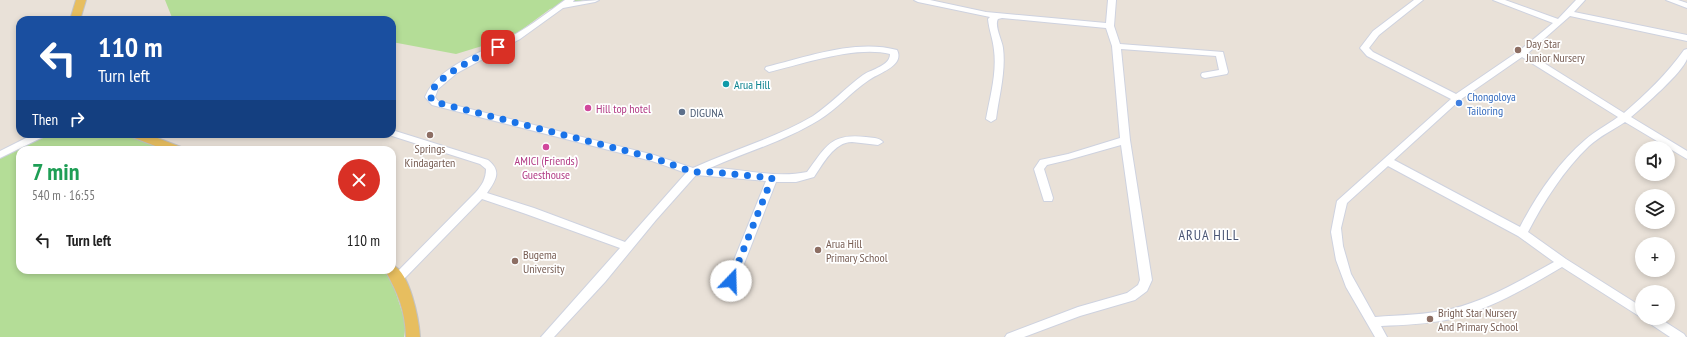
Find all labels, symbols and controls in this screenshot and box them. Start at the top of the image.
text: 110 m [98,28,162,65]
pin [481,30,515,64]
icon: left [32,32,84,84]
icon: arrive [487,36,509,58]
place label: Day Star Junior Nursery [1525,36,1585,65]
marker: Day Star Junior Nursery [1513,45,1523,55]
text: Turn left [98,64,150,87]
place label: Arua Hill [734,77,770,92]
marker: Arua Hill [721,79,731,89]
place label: Chongoloya Tailoring [1467,89,1516,118]
marker: Chongoloya Tailoring [1454,98,1464,108]
place label: Hill top hotel [596,101,651,116]
marker: Hill top hotel [583,103,593,113]
place label: DIGUNA [690,105,724,120]
marker: DIGUNA [677,107,687,117]
icon: right [66,108,88,130]
text: Then [32,110,58,129]
marker: Springs Kindagarten [425,130,435,140]
place label: Springs Kindagarten [405,141,455,170]
map controls [1635,141,1675,325]
button: sound [1635,141,1675,181]
marker: AMICI (Friends) Guesthouse [541,142,551,152]
place label: AMICI (Friends) Guesthouse [515,153,578,182]
text: 7 min [32,156,79,187]
button: close [338,159,380,201]
text: 540 m · 16:55 [32,187,95,204]
button: layers [1635,189,1675,229]
district label: ARUA HILL [1178,226,1240,244]
icon: left [32,229,54,251]
text: Turn left [66,231,111,250]
text: 110 m [347,231,380,250]
place label: Arua Hill Primary School [826,236,888,265]
button: + [1635,237,1675,277]
marker: Arua Hill Primary School [813,245,823,255]
place label: Bugema University [523,247,565,276]
marker: Bugema University [510,256,520,266]
position arrow [710,260,752,302]
button: − [1635,285,1675,325]
place label: Bright Star Nursery And Primary School [1438,305,1518,334]
marker: Bright Star Nursery And Primary School [1425,314,1435,324]

